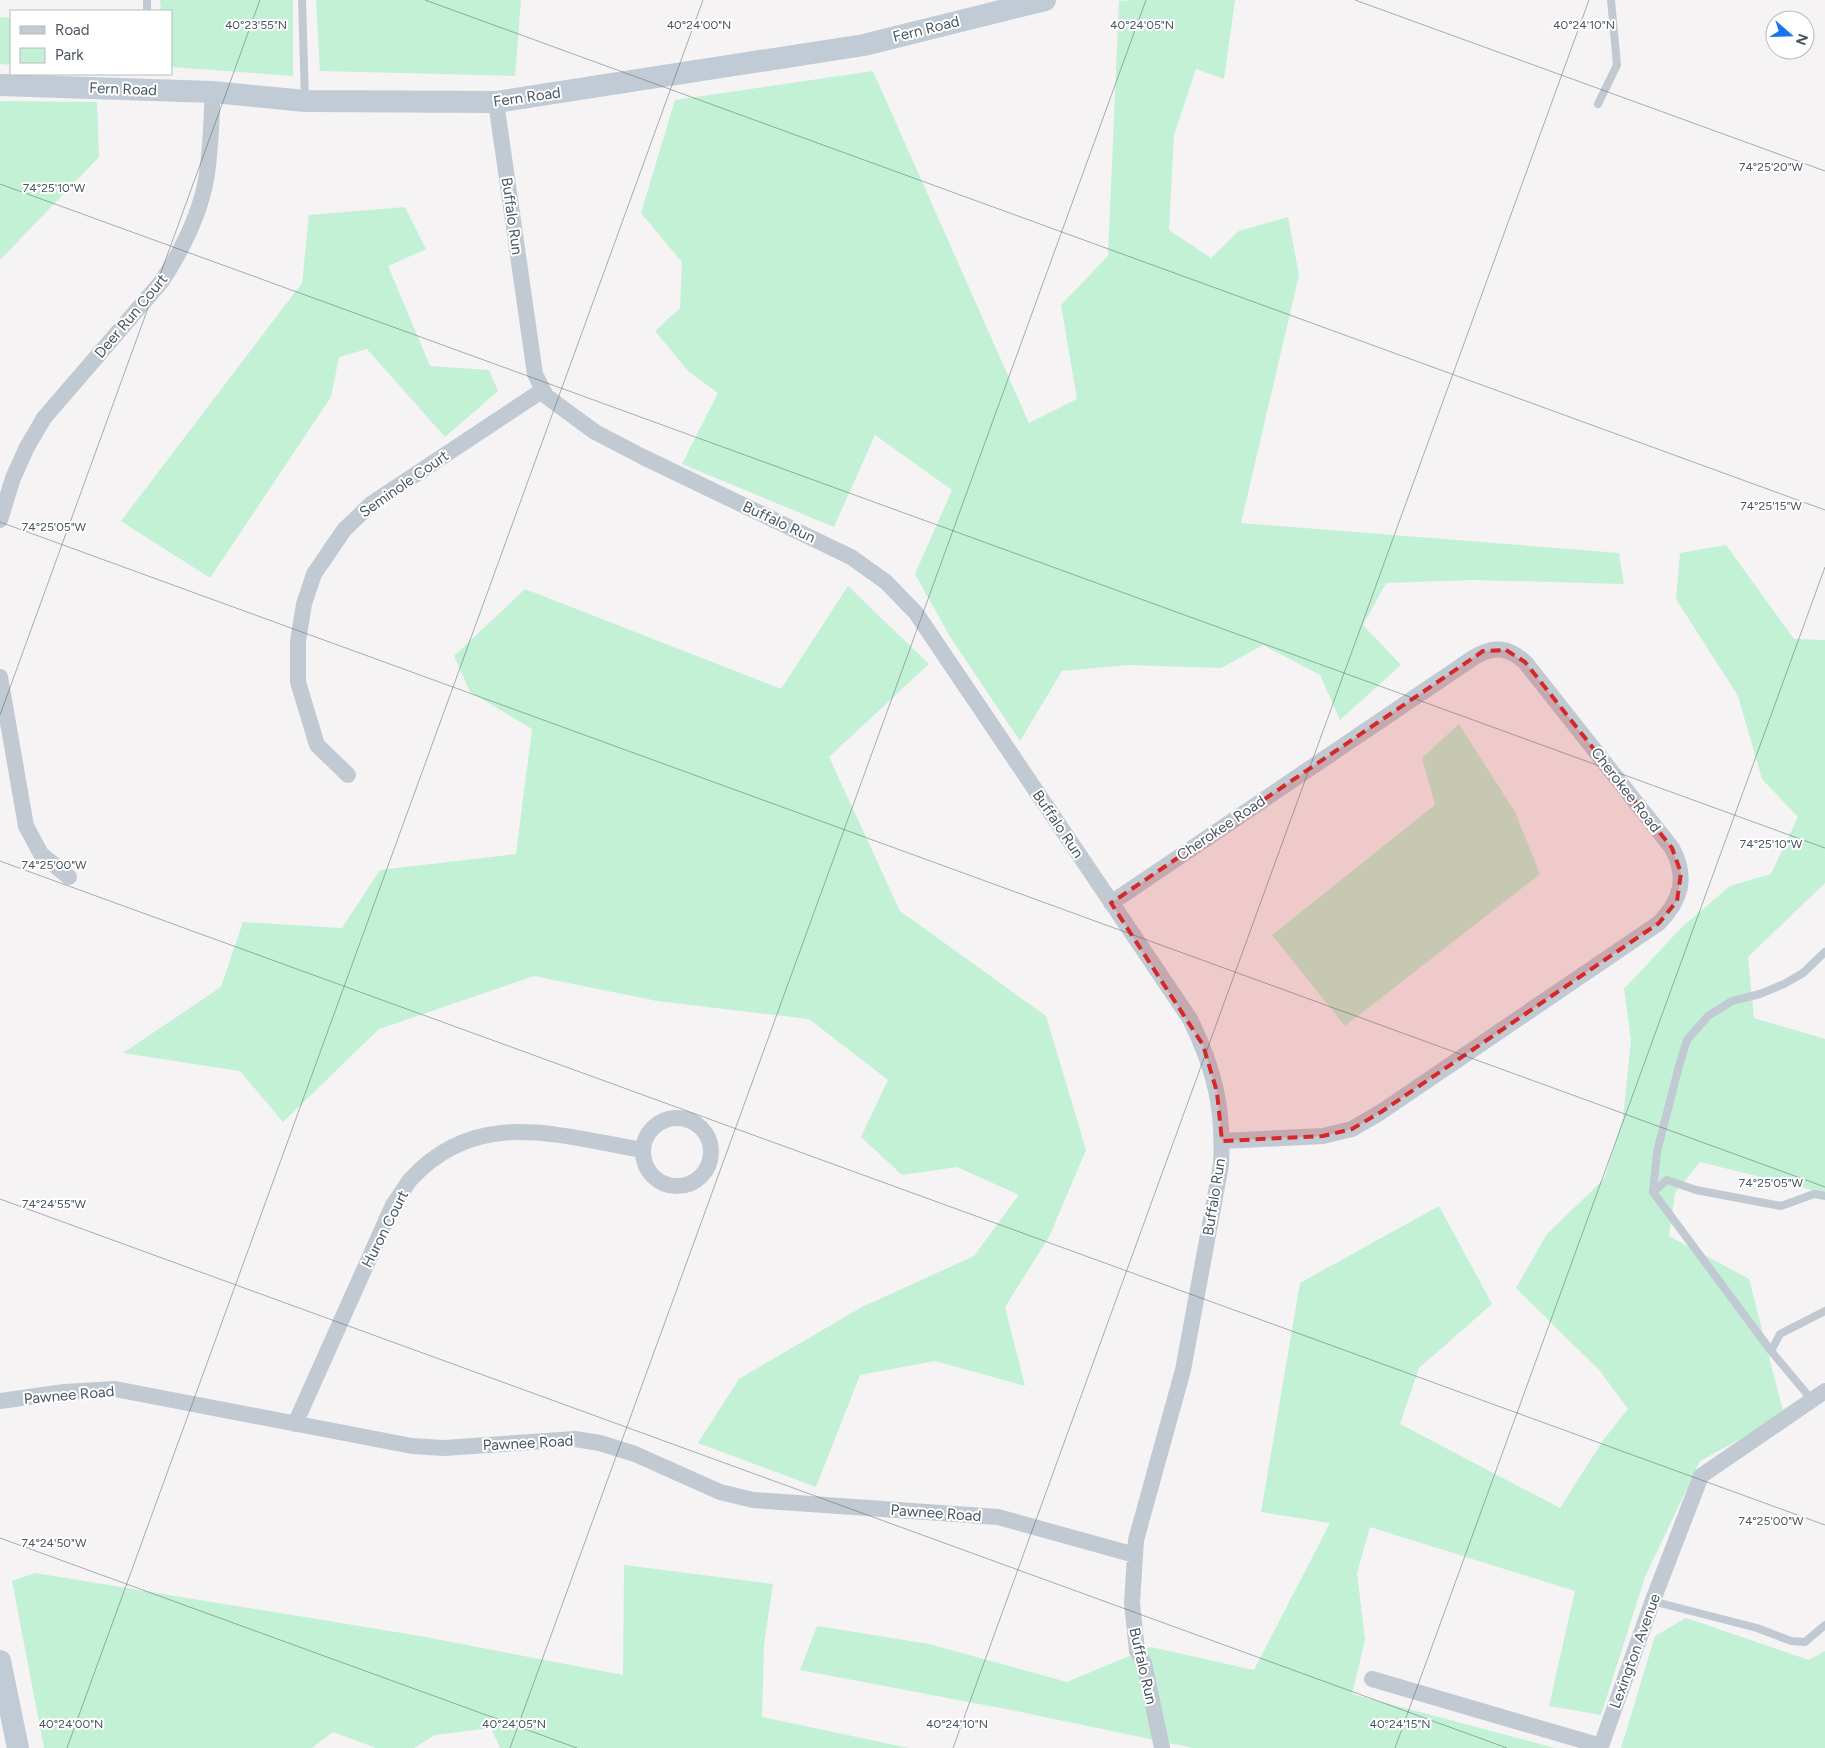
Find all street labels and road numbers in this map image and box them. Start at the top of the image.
street label: Fern Road [891,12,961,46]
street label: Fern Road [89,79,157,99]
street label: Fern Road [492,83,562,111]
street label: Buffalo Run [498,176,526,256]
street label: Deer Run Court [91,270,172,362]
street label: Seminole Court [356,446,452,521]
street label: Buffalo Run [740,497,818,547]
street label: Cherokee Road [1587,744,1665,836]
street label: Buffalo Run [1029,787,1087,861]
street label: Cherokee Road [1173,792,1269,864]
street label: Buffalo Run [1199,1157,1229,1237]
street label: Huron Court [358,1187,412,1271]
street label: Pawnee Road [23,1382,115,1408]
street label: Pawnee Road [482,1432,574,1454]
street label: Pawnee Road [890,1501,982,1525]
street label: Lexington Avenue [1606,1591,1664,1711]
street label: Buffalo Run [1125,1626,1161,1706]

